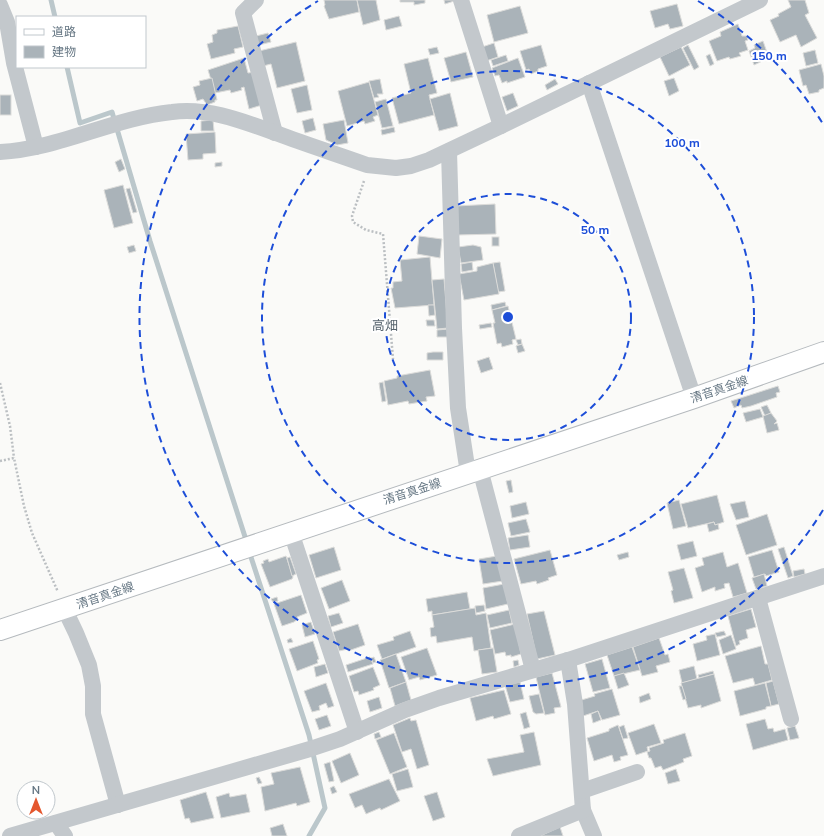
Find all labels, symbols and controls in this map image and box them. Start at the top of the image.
legend [16,16,146,68]
text: 道路 [52,24,76,39]
text: 建物 [52,44,76,59]
text: 150 m [751,48,787,63]
text: 100 m [664,135,700,150]
text: 50 m [581,222,609,237]
centre of rings [501,310,515,324]
district label: 高畑 [372,317,398,333]
street label: 清音真金線 [688,372,750,406]
street label: 清音真金線 [381,475,443,507]
street label: 清音真金線 [74,578,136,612]
north arrow [16,780,56,820]
text: N [32,783,40,797]

